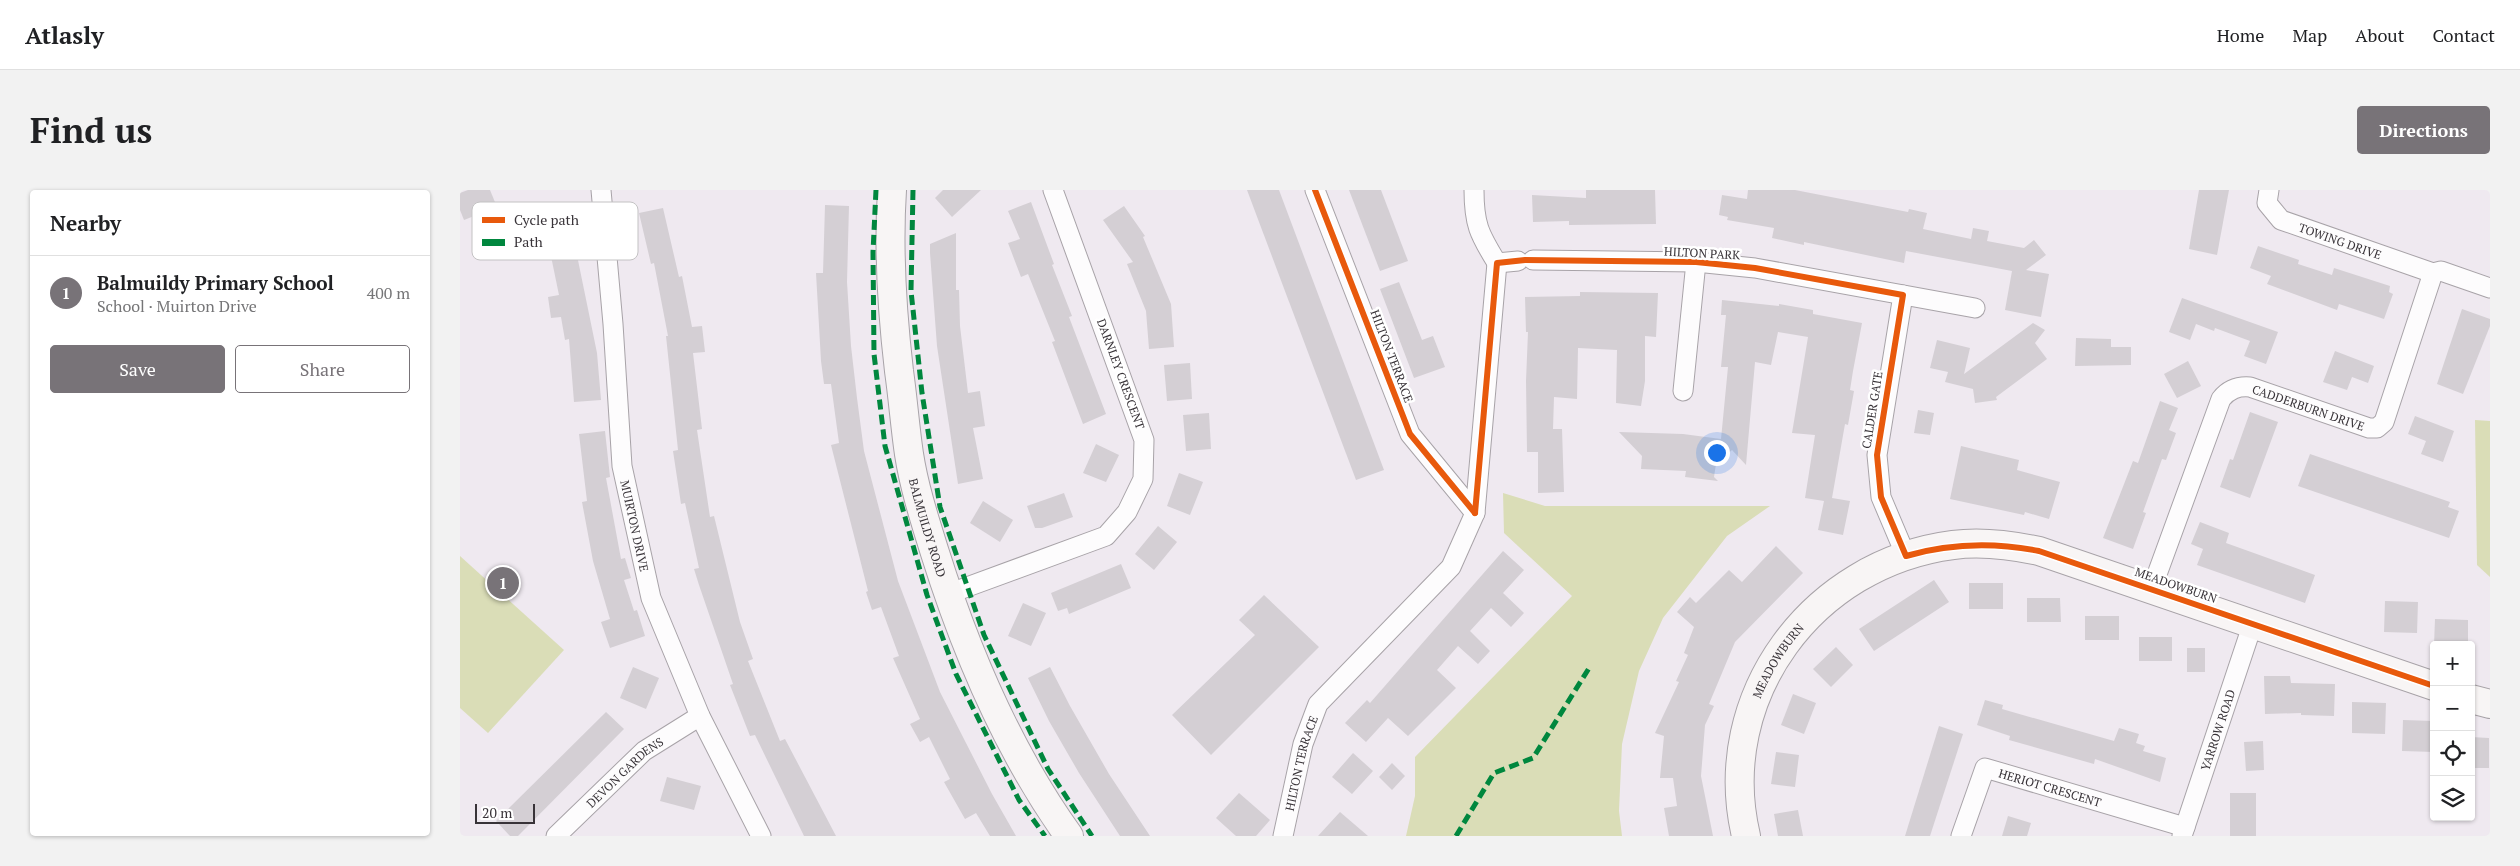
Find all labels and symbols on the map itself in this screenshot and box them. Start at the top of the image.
legend [472,202,638,260]
text: Cycle path [514,210,579,229]
street label: TOWING DRIVE [2297,219,2384,262]
text: Path [514,232,543,251]
street label: HILTON PARK [1664,244,1741,262]
street label: HILTON TERRACE [1367,308,1417,404]
street label: DARNLEY CRESCENT [1094,317,1148,432]
street label: CALDER GATE [1858,370,1886,450]
street label: CADDERBURN DRIVE [2250,381,2367,433]
your location [1704,440,1730,466]
street label: BALMUILDY ROAD [906,477,950,579]
street label: MUIRTON DRIVE [618,479,652,573]
pin: 1 [487,564,519,602]
street label: MEADOWBURN [2133,564,2219,606]
street label: MEADOWBURN [1749,620,1807,700]
street label: YARROW ROAD [2197,687,2238,772]
street label: HILTON TERRACE [1281,713,1321,812]
street label: DEVON GARDENS [583,734,666,810]
street label: HERIOT CRESCENT [1997,765,2104,810]
scale bar [475,801,535,824]

